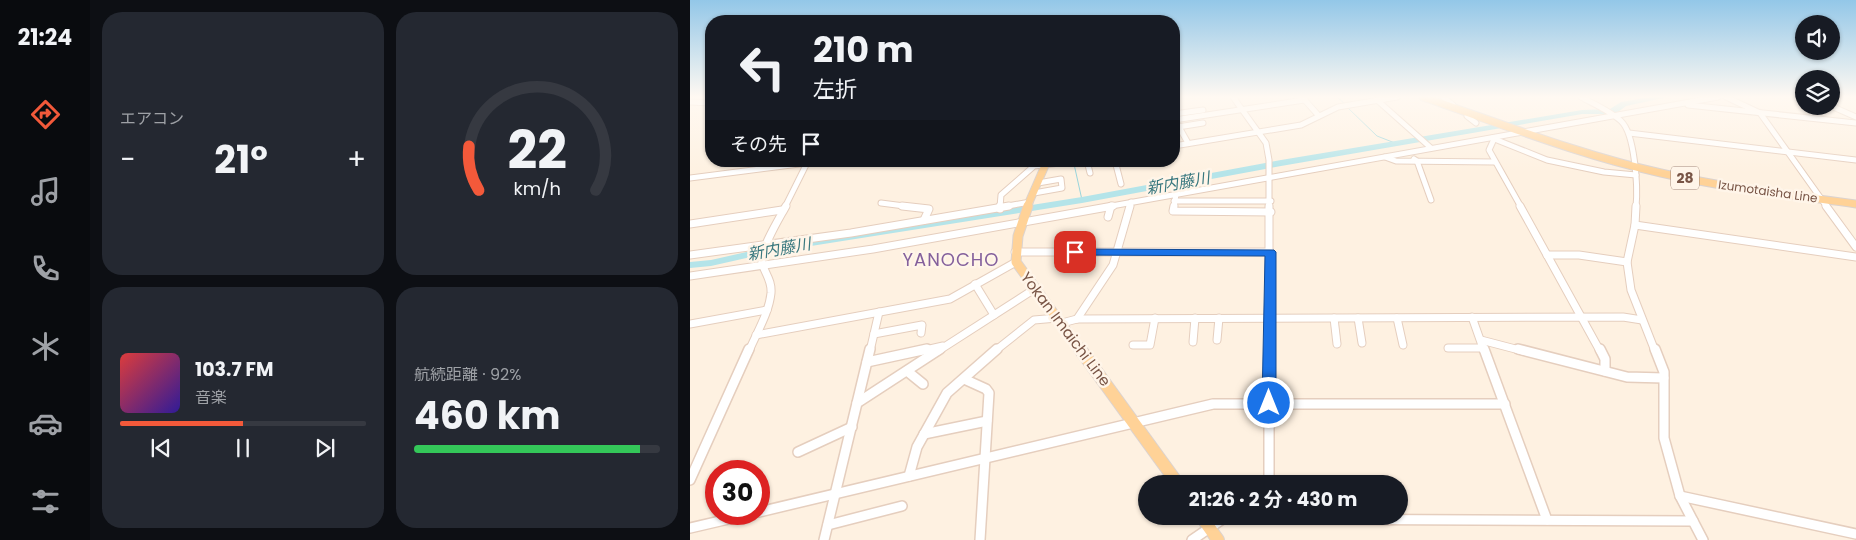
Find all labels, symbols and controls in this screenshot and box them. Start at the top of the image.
map controls [1795,15,1840,115]
button: sound [1795,15,1840,60]
text: 21:24 [18,22,72,53]
text: 210 m [813,25,913,74]
icon: left [730,35,795,100]
button: layers [1795,70,1840,115]
text: 左折 [813,74,857,105]
icon: directions [28,97,63,132]
text: エアコン [120,107,184,130]
text: 22 [507,114,567,187]
icon: arrive [797,130,825,158]
text: その先 [730,131,787,158]
text: 21° [214,133,268,186]
text: − [120,140,135,179]
text: + [347,140,366,179]
water label: 新内藤川 [1144,166,1213,200]
road number: 28 [1671,167,1699,190]
icon: music [28,174,63,209]
text: km/h [513,176,561,201]
street label: Izumotaisha Line [1717,176,1819,206]
pin [1054,231,1096,273]
water label: 新内藤川 [745,232,814,266]
icon: arrive [1061,238,1089,266]
district label: YANOCHO [903,247,999,272]
icon: phone [28,251,63,286]
street label: Yokan Imaichi Line [1016,267,1116,391]
icon: climate [28,329,63,364]
text: 103.7 FM [195,356,273,383]
text: 航続距離 · 92% [414,363,521,386]
position arrow [1242,376,1294,428]
text: 音楽 [195,386,227,409]
text: 460 km [414,389,561,442]
icon: car [28,406,63,441]
icon: previous [147,434,175,462]
icon: pause [229,434,257,462]
icon: next [311,434,339,462]
speed limit sign: 30 [705,460,770,525]
icon: filters [28,484,63,519]
text: 21:26 · 2 分 · 430 m [1189,486,1357,513]

